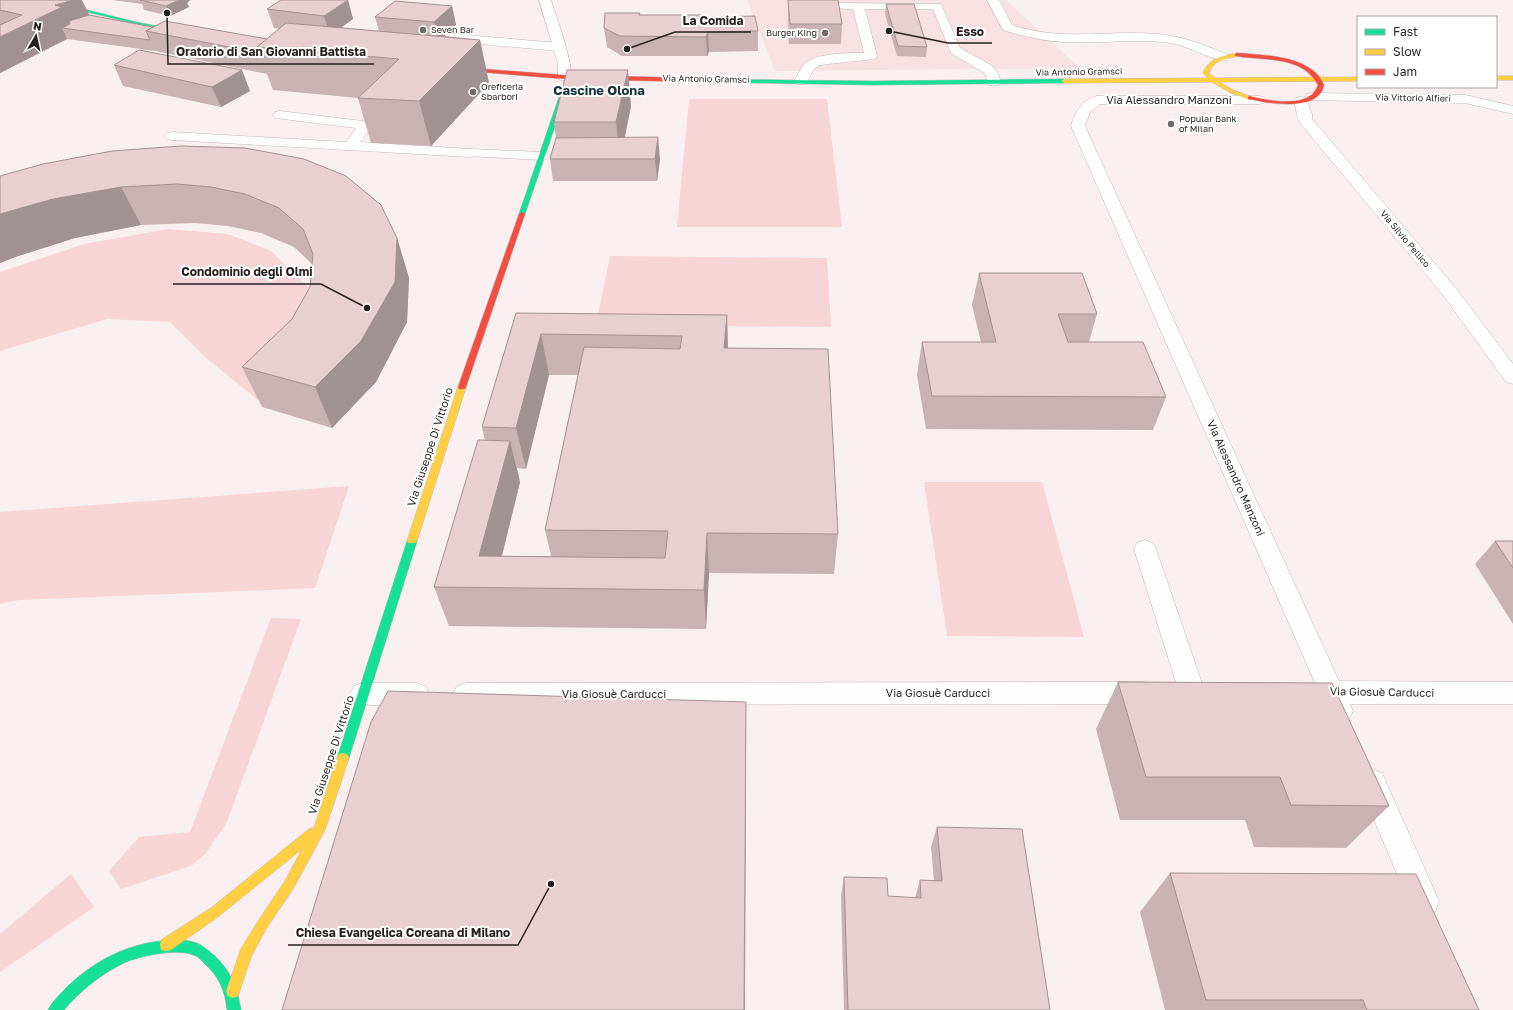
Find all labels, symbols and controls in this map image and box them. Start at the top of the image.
callout: La Comida [675,8,751,32]
text: La Comida [683,13,743,28]
north arrow [16,16,56,56]
legend [1357,16,1497,88]
text: N [32,19,43,33]
callout: Esso [948,19,992,43]
place label: Seven Bar [431,24,475,35]
text: Esso [956,24,984,39]
text: Fast [1393,24,1418,39]
marker: Seven Bar [418,25,428,35]
place label: Burger King [766,27,817,38]
marker: Burger King [820,28,830,38]
callout: Oratorio di San Giovanni Battista [168,40,374,64]
text: Oratorio di San Giovanni Battista [176,44,366,59]
text: Slow [1393,44,1421,59]
text: Jam [1393,64,1417,79]
street label: Via Antonio Gramsci [1036,65,1122,78]
street label: Via Antonio Gramsci [663,72,749,85]
place label: Oreficeria Sbarbori [481,81,523,102]
district label: Cascine Olona [553,82,645,98]
marker: Oreficeria Sbarbori [468,87,478,97]
street label: Via Vittorio Alfieri [1375,91,1451,104]
street label: Via Alessandro Manzoni [1106,93,1232,106]
place label: Popular Bank of Milan [1179,113,1237,134]
marker: Popular Bank of Milan [1166,119,1176,129]
street label: Via Silvio Pellico [1378,208,1433,270]
callout: Condominio degli Olmi [173,260,321,284]
text: Condominio degli Olmi [181,264,313,279]
street label: Via Giuseppe Di Vittorio [404,385,455,508]
street label: Via Alessandro Manzoni [1205,418,1268,538]
street label: Via Giosuè Carducci [1330,684,1434,699]
street label: Via Giosuè Carducci [886,686,990,699]
street label: Via Giosuè Carducci [562,687,666,700]
street label: Via Giuseppe Di Vittorio [305,693,356,816]
callout: Chiesa Evangelica Coreana di Milano [288,921,518,945]
text: Chiesa Evangelica Coreana di Milano [296,925,510,940]

